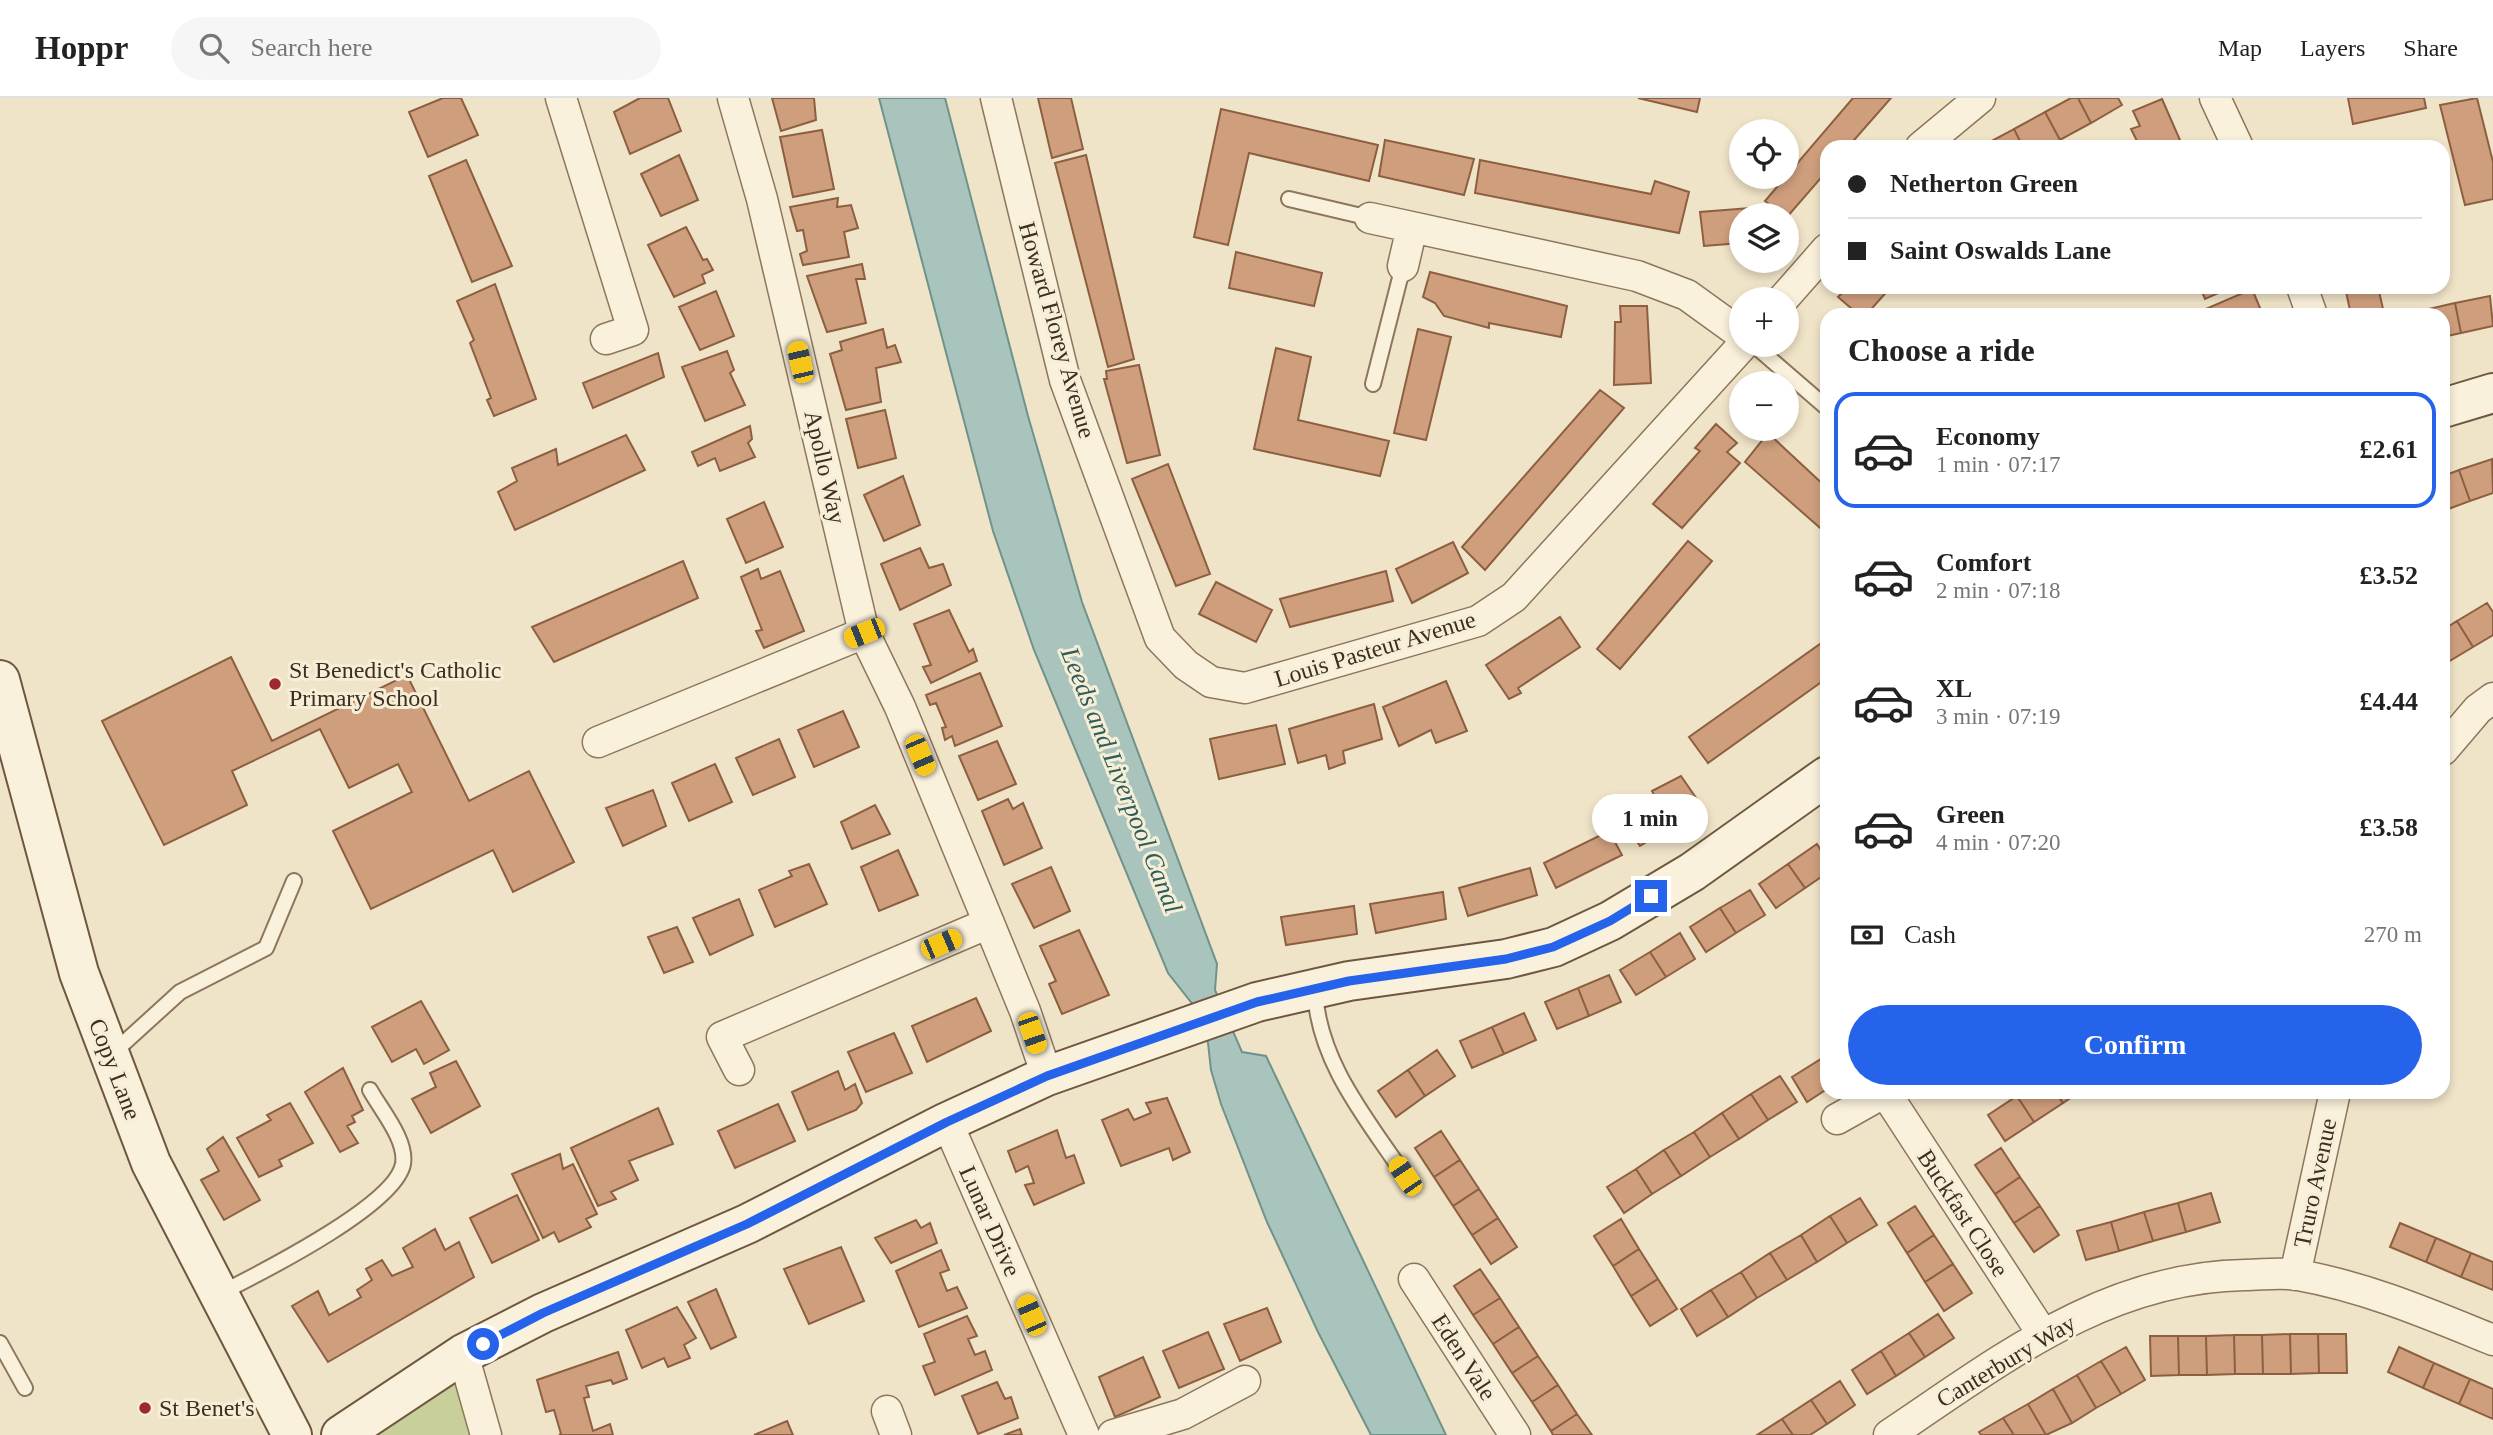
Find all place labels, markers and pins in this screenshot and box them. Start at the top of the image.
place label: St Benedict's Catholic Primary School [289,657,501,711]
marker: St Benedict's Catholic Primary School [267,676,283,692]
place label: St Benet's [159,1395,255,1421]
marker: St Benet's [137,1400,153,1416]

